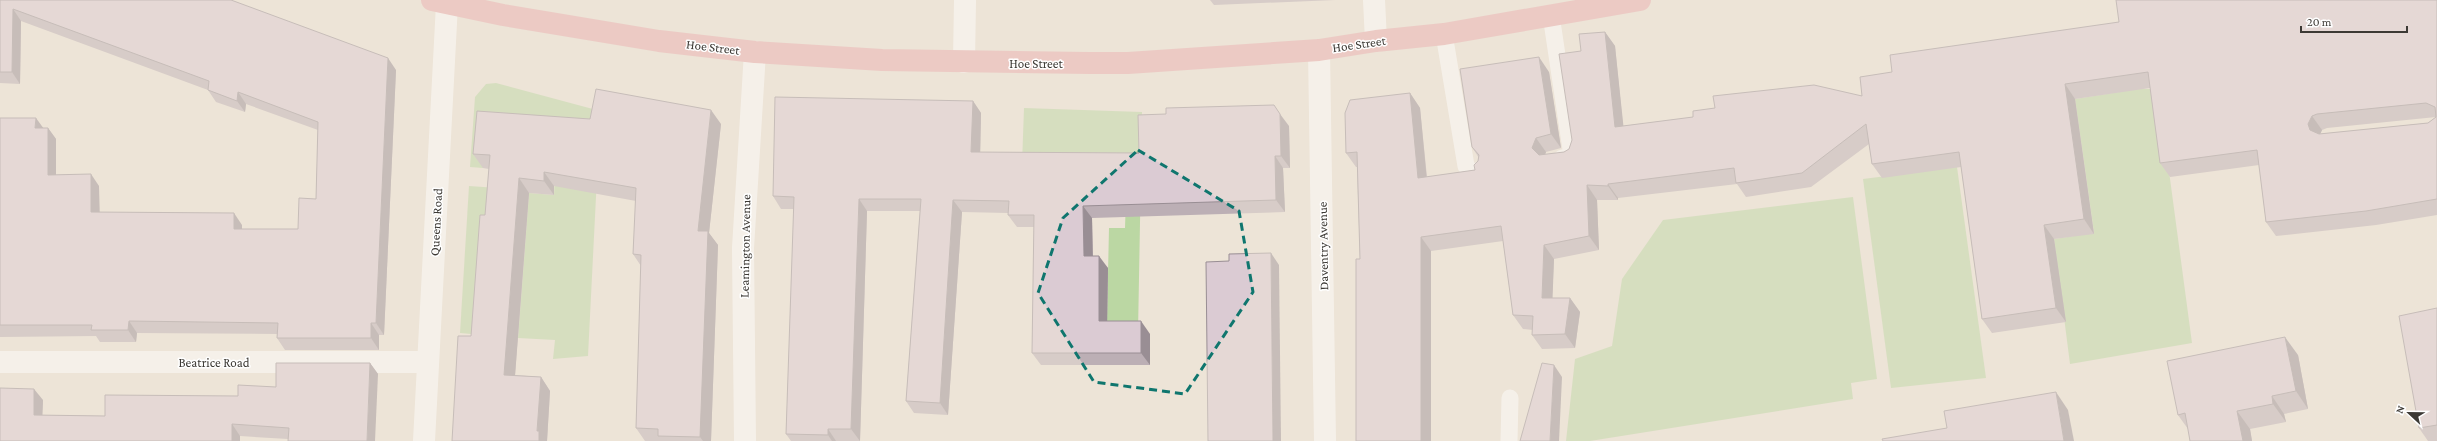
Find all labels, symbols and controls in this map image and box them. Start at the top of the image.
scale bar [2301,8,2407,34]
text: 20 m [2307,15,2332,29]
street label: Hoe Street [1331,33,1387,55]
street label: Hoe Street [685,36,741,58]
street label: Hoe Street [1009,56,1063,71]
street label: Queens Road [427,188,445,256]
street label: Leamington Avenue [737,194,753,298]
street label: Daventry Avenue [1315,201,1331,291]
street label: Beatrice Road [178,355,250,370]
north arrow [2389,393,2429,433]
text: N [2393,403,2407,415]

